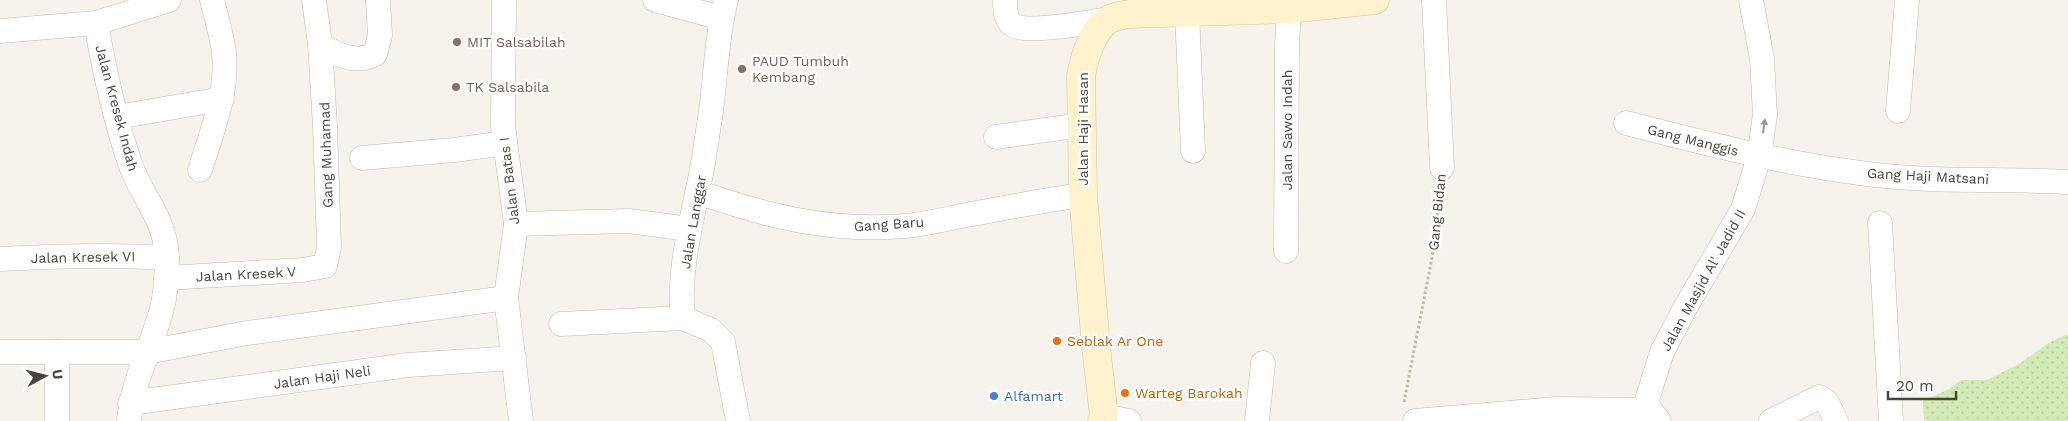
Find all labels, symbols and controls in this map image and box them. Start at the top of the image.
place label: MIT Salsabilah [467,34,566,50]
marker: MIT Salsabilah [451,36,463,48]
street label: Jalan Kresek Indah [92,43,142,173]
place label: PAUD Tumbuh Kembang [752,53,849,85]
marker: PAUD Tumbuh Kembang [736,63,748,75]
street label: Jalan Sawo Indah [1279,70,1295,190]
street label: Jalan Haji Hasan [1075,72,1091,186]
place label: TK Salsabila [466,79,549,95]
marker: TK Salsabila [450,81,462,93]
street label: Gang Muhamad [316,102,336,208]
one-way arrow [1760,118,1768,134]
street label: Gang Manggis [1646,121,1740,159]
street label: Jalan Batas I [496,136,522,226]
street label: Gang Haji Matsani [1866,165,1990,187]
street label: Gang Bidan [1425,173,1449,251]
street label: Jalan Langgar [677,174,709,270]
street label: Jalan Masjid Al' Jadid II [1657,206,1749,354]
street label: Gang Baru [853,214,925,234]
street label: Jalan Kresek VI [31,248,135,266]
street label: Jalan Kresek V [195,263,297,285]
place label: Seblak Ar One [1067,333,1163,349]
marker: Seblak Ar One [1051,335,1063,347]
north arrow [20,351,70,401]
street label: Jalan Haji Neli [272,362,372,392]
scale bar [1888,368,1956,400]
text: U [49,369,66,380]
text: 20 m [1896,377,1934,395]
place label: Warteg Barokah [1135,385,1243,401]
marker: Warteg Barokah [1119,387,1131,399]
place label: Alfamart [1004,388,1063,404]
marker: Alfamart [988,390,1000,402]

